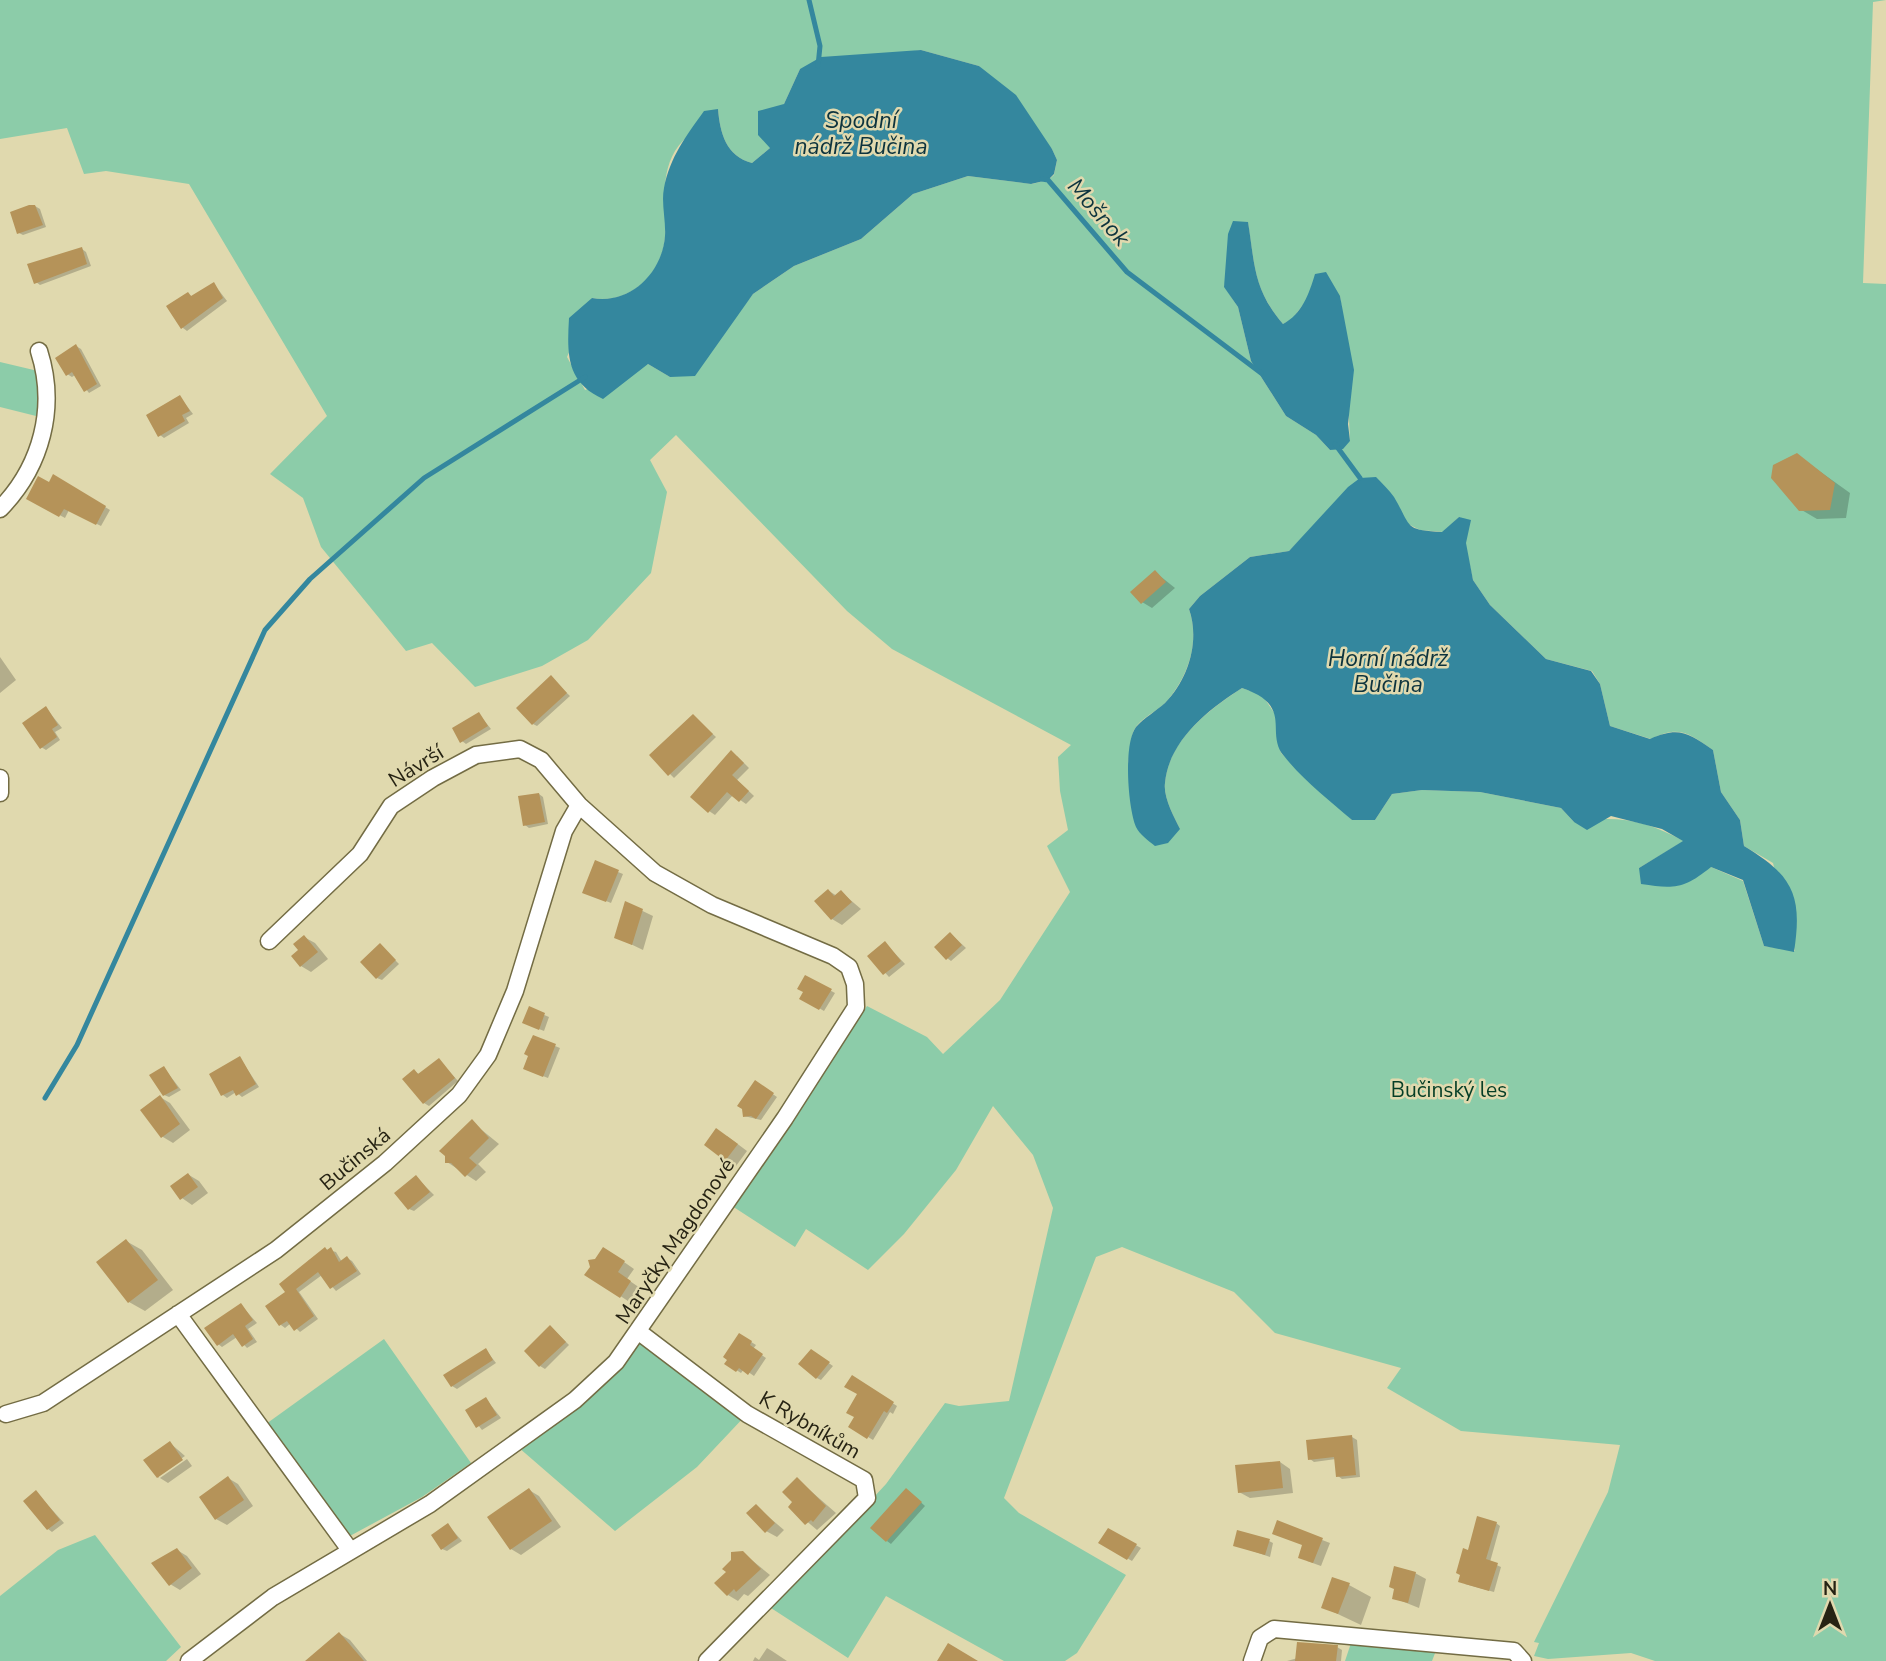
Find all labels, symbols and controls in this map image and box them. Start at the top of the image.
water label: Spodní nádrž Bučina [794,105,928,162]
water label: Mošnok [1060,172,1137,253]
water label: Horní nádrž Bučina [1328,643,1449,700]
street label: Návrší [383,738,450,794]
park label: Bučinský les [1391,1076,1507,1104]
street label: Bučinská [314,1121,396,1197]
street label: Maryčky Magdonové [609,1153,741,1329]
street label: K Rybníkům [754,1385,866,1465]
north arrow [1795,1570,1865,1640]
text: N [1823,1576,1837,1602]

